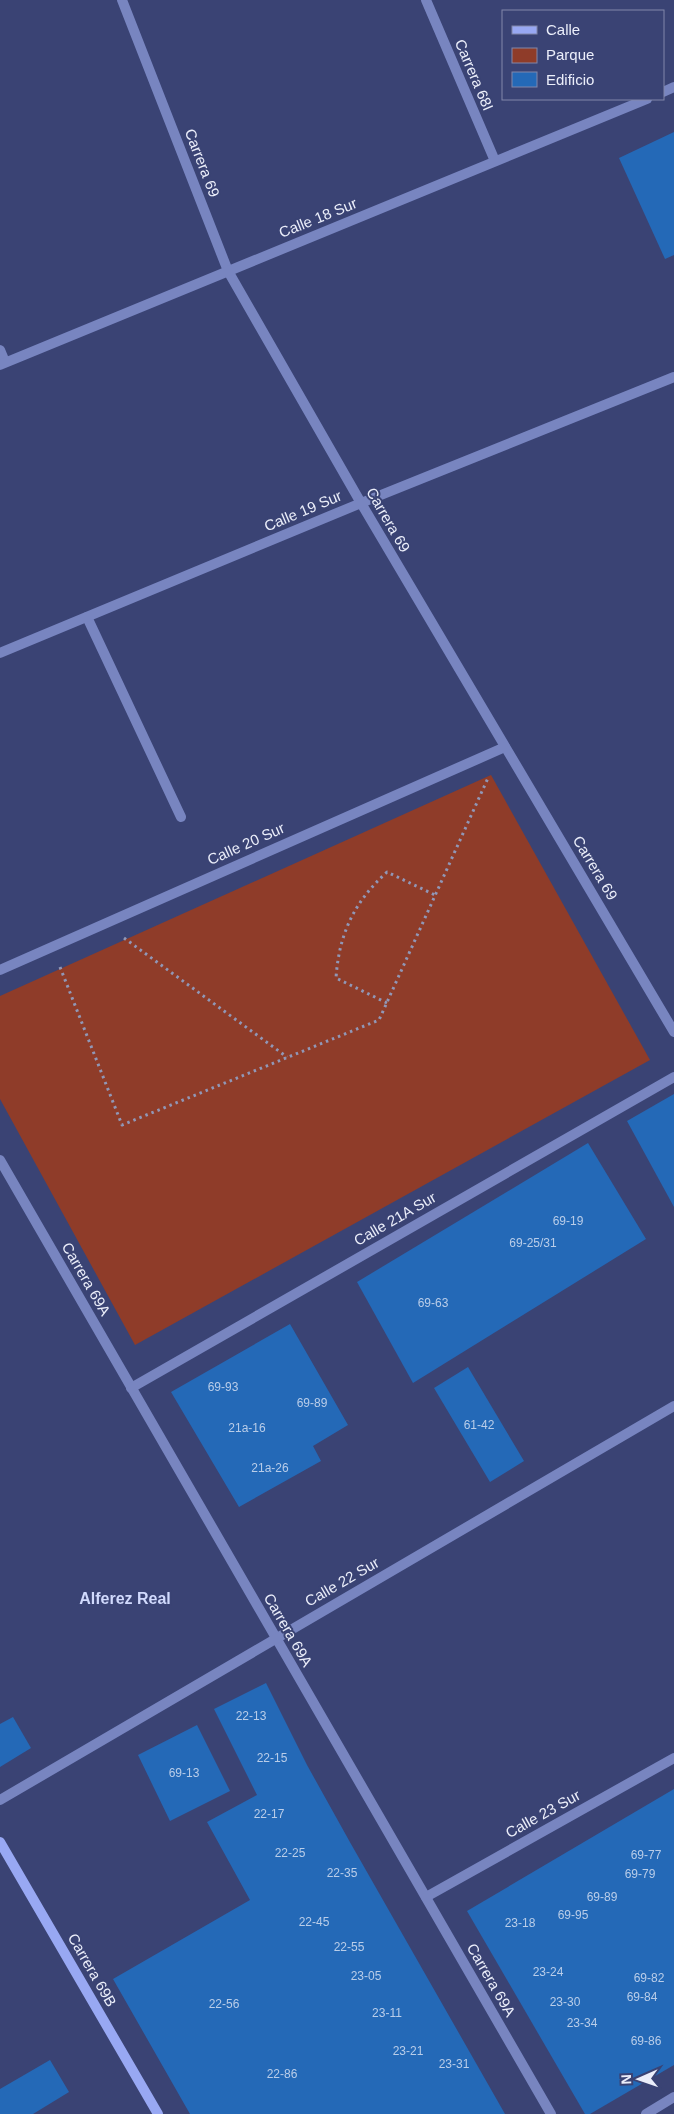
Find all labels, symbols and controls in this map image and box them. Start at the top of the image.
legend [502,10,664,100]
text: Calle [546,21,580,38]
street label: Carrera 68I [452,37,497,113]
text: Parque [546,46,594,63]
text: Edificio [546,71,594,88]
street label: Carrera 69 [182,126,223,199]
street label: Calle 18 Sur [276,194,359,241]
street label: Carrera 69 [363,484,414,555]
street label: Calle 19 Sur [261,487,344,534]
street label: Calle 20 Sur [205,819,287,868]
street label: Carrera 69 [570,833,621,903]
street label: Calle 21A Sur [351,1188,439,1249]
house number: 69-19 [553,1214,584,1228]
house number: 69-25/31 [509,1236,557,1250]
street label: Carrera 69A [59,1239,114,1318]
house number: 69-63 [418,1296,449,1310]
house number: 69-93 [208,1380,239,1394]
house number: 69-89 [297,1396,328,1410]
house number: 61-42 [464,1418,495,1432]
house number: 21a-16 [228,1421,266,1435]
house number: 21a-26 [251,1461,289,1475]
street label: Calle 22 Sur [302,1554,382,1610]
district label: Alferez Real [79,1590,171,1607]
street label: Carrera 69A [261,1590,316,1669]
house number: 22-13 [236,1709,267,1723]
house number: 22-15 [257,1751,288,1765]
house number: 69-13 [169,1766,200,1780]
street label: Calle 23 Sur [503,1786,583,1841]
house number: 22-17 [254,1807,285,1821]
house number: 22-25 [275,1846,306,1860]
house number: 69-77 [631,1848,662,1862]
house number: 22-35 [327,1866,358,1880]
house number: 69-79 [625,1867,656,1881]
house number: 69-89 [587,1890,618,1904]
house number: 69-95 [558,1908,589,1922]
house number: 22-45 [299,1915,330,1929]
house number: 23-18 [505,1916,536,1930]
street label: Carrera 69B [65,1930,120,2009]
house number: 22-55 [334,1940,365,1954]
street label: Carrera 69A [464,1940,519,2019]
house number: 23-24 [533,1965,564,1979]
house number: 23-05 [351,1969,382,1983]
house number: 69-82 [634,1971,665,1985]
house number: 69-84 [627,1990,658,2004]
house number: 23-30 [550,1995,581,2009]
house number: 22-56 [209,1997,240,2011]
house number: 23-11 [372,2006,402,2020]
house number: 23-34 [567,2016,598,2030]
house number: 69-86 [631,2034,662,2048]
house number: 23-21 [393,2044,424,2058]
north arrow [614,2054,664,2104]
house number: 23-31 [439,2057,470,2071]
house number: 22-86 [267,2067,298,2081]
text: N [618,2074,634,2085]

